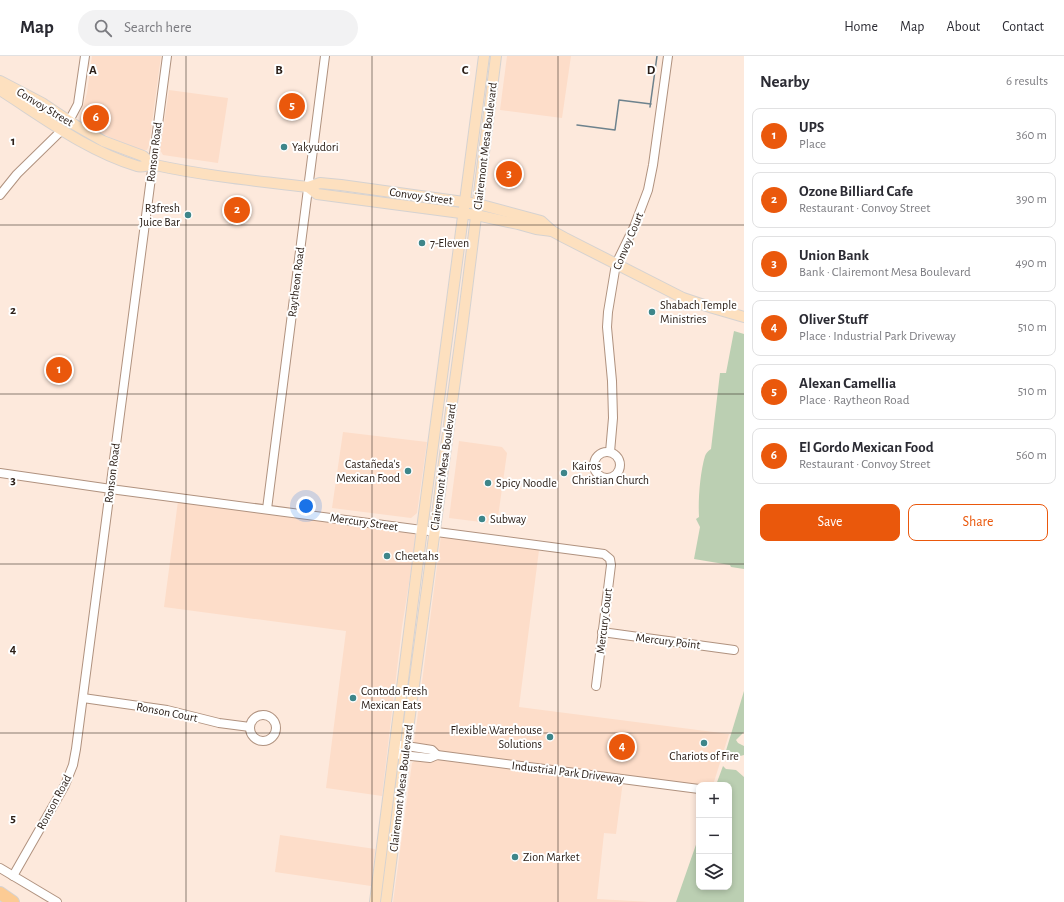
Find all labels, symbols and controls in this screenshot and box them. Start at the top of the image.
search box [78,10,358,46]
icon: search [92,17,114,39]
text: Map [20,18,54,37]
text: Search here [124,20,192,35]
text: Home [844,20,878,34]
text: Map [900,20,924,34]
text: About [946,20,980,34]
text: Contact [1002,20,1044,34]
text: A [89,64,97,77]
text: B [275,64,283,77]
text: C [462,64,469,77]
text: D [647,64,656,77]
text: Nearby [760,73,810,90]
text: 6 results [1006,75,1048,88]
street label: Clairemont Mesa Boulevard [471,82,499,210]
street label: Convoy Street [14,85,76,129]
pin: 5 [279,91,305,121]
pin: 6 [83,103,109,133]
text: UPS [799,120,824,135]
street label: Ronson Road [144,121,164,183]
text: 1 [772,129,776,142]
text: 360 m [1016,129,1047,142]
text: 1 [11,135,15,148]
text: Place [799,138,826,151]
place label: Yakyudori [292,141,339,154]
marker: Yakyudori [279,142,289,152]
pin: 3 [496,159,522,189]
text: Ozone Billiard Cafe [799,184,913,199]
street label: Convoy Street [388,186,454,207]
text: 2 [771,193,777,206]
text: 390 m [1016,193,1047,206]
pin: 2 [224,195,250,225]
place label: R3fresh Juice Bar [139,202,180,228]
text: Restaurant · Convoy Street [799,202,930,215]
marker: R3fresh Juice Bar [183,210,193,220]
street label: Convoy Court [611,210,646,272]
place label: 7-Eleven [430,237,469,249]
marker: 7-Eleven [417,238,427,248]
street label: Raytheon Road [286,246,307,318]
text: Union Bank [799,248,869,263]
text: 3 [771,257,777,270]
text: 490 m [1015,257,1047,270]
text: Bank · Clairemont Mesa Boulevard [799,266,971,279]
place label: Shabach Temple Ministries [660,299,737,325]
text: 2 [10,304,16,317]
marker: Shabach Temple Ministries [647,307,657,317]
text: Oliver Stuff [799,312,868,327]
text: 4 [771,321,777,334]
text: 510 m [1018,321,1047,334]
text: Place · Industrial Park Driveway [799,330,956,343]
pin: 1 [46,355,72,385]
text: Alexan Camellia [799,376,896,391]
text: 5 [771,385,777,398]
text: 510 m [1018,385,1047,398]
text: Place · Raytheon Road [799,394,909,407]
street label: Clairemont Mesa Boulevard [428,403,458,531]
text: El Gordo Mexican Food [799,440,934,455]
street label: Ronson Road [102,442,122,504]
text: 6 [771,449,777,462]
text: 560 m [1016,449,1047,462]
place label: Castañeda's Mexican Food [336,458,400,484]
text: Restaurant · Convoy Street [799,458,930,471]
place label: Kairos Christian Church [572,460,649,486]
marker: Castañeda's Mexican Food [403,466,413,476]
marker: Kairos Christian Church [559,468,569,478]
text: 3 [10,474,16,487]
place label: Spicy Noodle [496,477,557,490]
marker: Spicy Noodle [483,478,493,488]
your location [296,496,316,516]
button: Save [760,504,900,541]
button: Share [908,504,1048,541]
street label: Mercury Street [329,511,399,534]
place label: Subway [490,513,526,526]
marker: Subway [477,514,487,524]
place label: Cheetahs [395,550,439,562]
marker: Cheetahs [382,551,392,561]
street label: Mercury Court [594,587,615,655]
street label: Mercury Point [635,631,701,652]
text: 4 [10,643,17,656]
place label: Contodo Fresh Mexican Eats [361,685,427,711]
marker: Contodo Fresh Mexican Eats [348,693,358,703]
street label: Ronson Court [135,700,199,724]
street label: Clairemont Mesa Boulevard [387,724,415,852]
place label: Flexible Warehouse Solutions [450,724,542,750]
marker: Flexible Warehouse Solutions [545,732,555,742]
pin: 4 [609,732,635,762]
marker: Chariots of Fire [699,738,709,748]
place label: Chariots of Fire [669,750,739,762]
street label: Industrial Park Driveway [511,759,625,786]
street label: Ronson Road [35,772,73,832]
map controls [696,782,732,890]
button: + [696,782,732,818]
text: 5 [10,812,16,825]
button: − [696,818,732,854]
place label: Zion Market [523,851,580,863]
marker: Zion Market [510,852,520,862]
button: layers [696,854,732,890]

